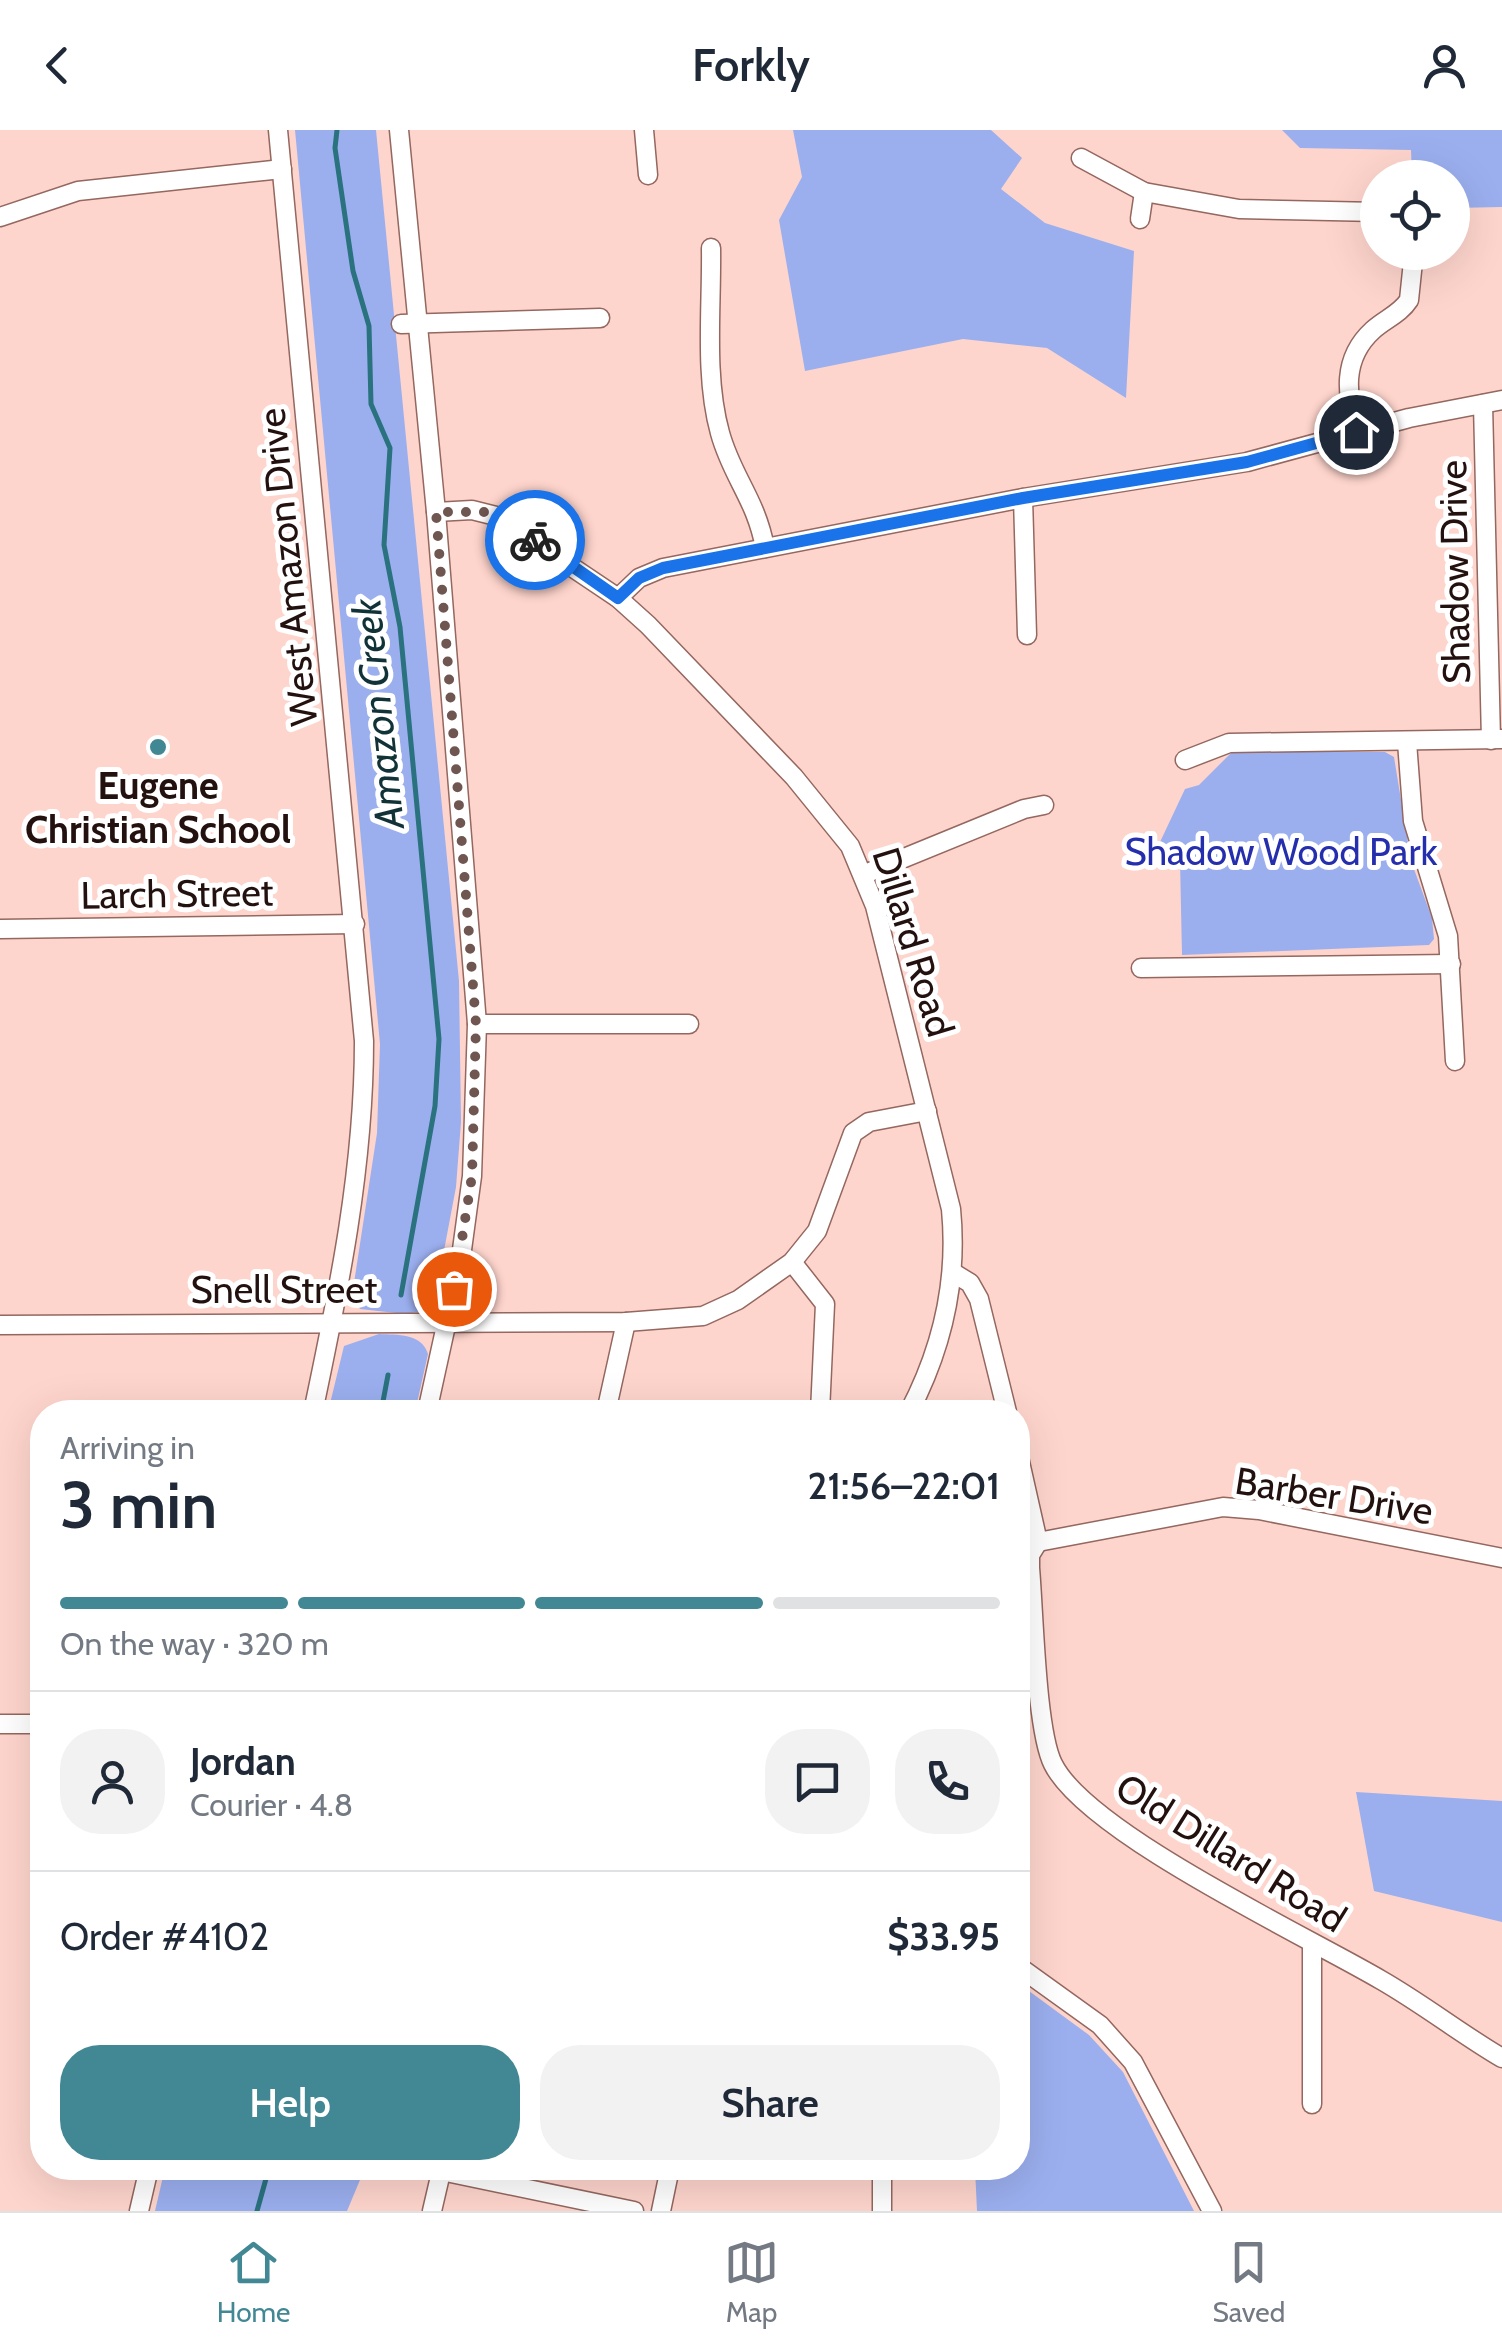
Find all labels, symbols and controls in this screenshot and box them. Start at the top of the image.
icon: back [30,38,85,93]
text: Forkly [692,38,810,92]
icon: person [1417,38,1472,93]
map controls [1360,160,1470,270]
button: locate [1360,160,1470,270]
pin [1314,390,1399,475]
icon: home [1329,405,1384,460]
street label: West Amazon Drive [247,406,328,728]
street label: Shadow Drive [1429,460,1480,684]
courier [485,490,585,590]
icon: bike [508,513,563,568]
water label: Amazon Creek [341,595,414,833]
marker: Eugene Christian School [147,736,169,758]
place label: Eugene Christian School [25,762,291,853]
park label: Shadow Wood Park [1124,828,1438,875]
street label: Dillard Road [862,842,964,1042]
street label: Larch Street [80,868,274,919]
pin [412,1247,497,1332]
icon: bag [427,1262,482,1317]
street label: Snell Street [191,1266,378,1313]
text: Arriving in [60,1428,195,1467]
street label: Barber Drive [1232,1457,1436,1534]
text: 21:56–22:01 [808,1462,1000,1509]
text: 3 min [60,1465,217,1544]
text: On the way · 320 m [60,1624,329,1663]
button: person [60,1729,165,1834]
button: chat [765,1729,870,1834]
button: phone [895,1729,1000,1834]
text: Jordan [190,1738,296,1785]
street label: Old Dillard Road [1107,1763,1355,1942]
text: Courier · 4.8 [190,1785,353,1824]
text: Order #4102 [60,1913,269,1960]
text: $33.95 [887,1913,1000,1960]
button: Help [60,2045,520,2160]
button: Share [540,2045,1000,2160]
tab: Home [217,2235,290,2329]
tab: Map [724,2235,779,2329]
tab: Saved [1213,2235,1285,2329]

